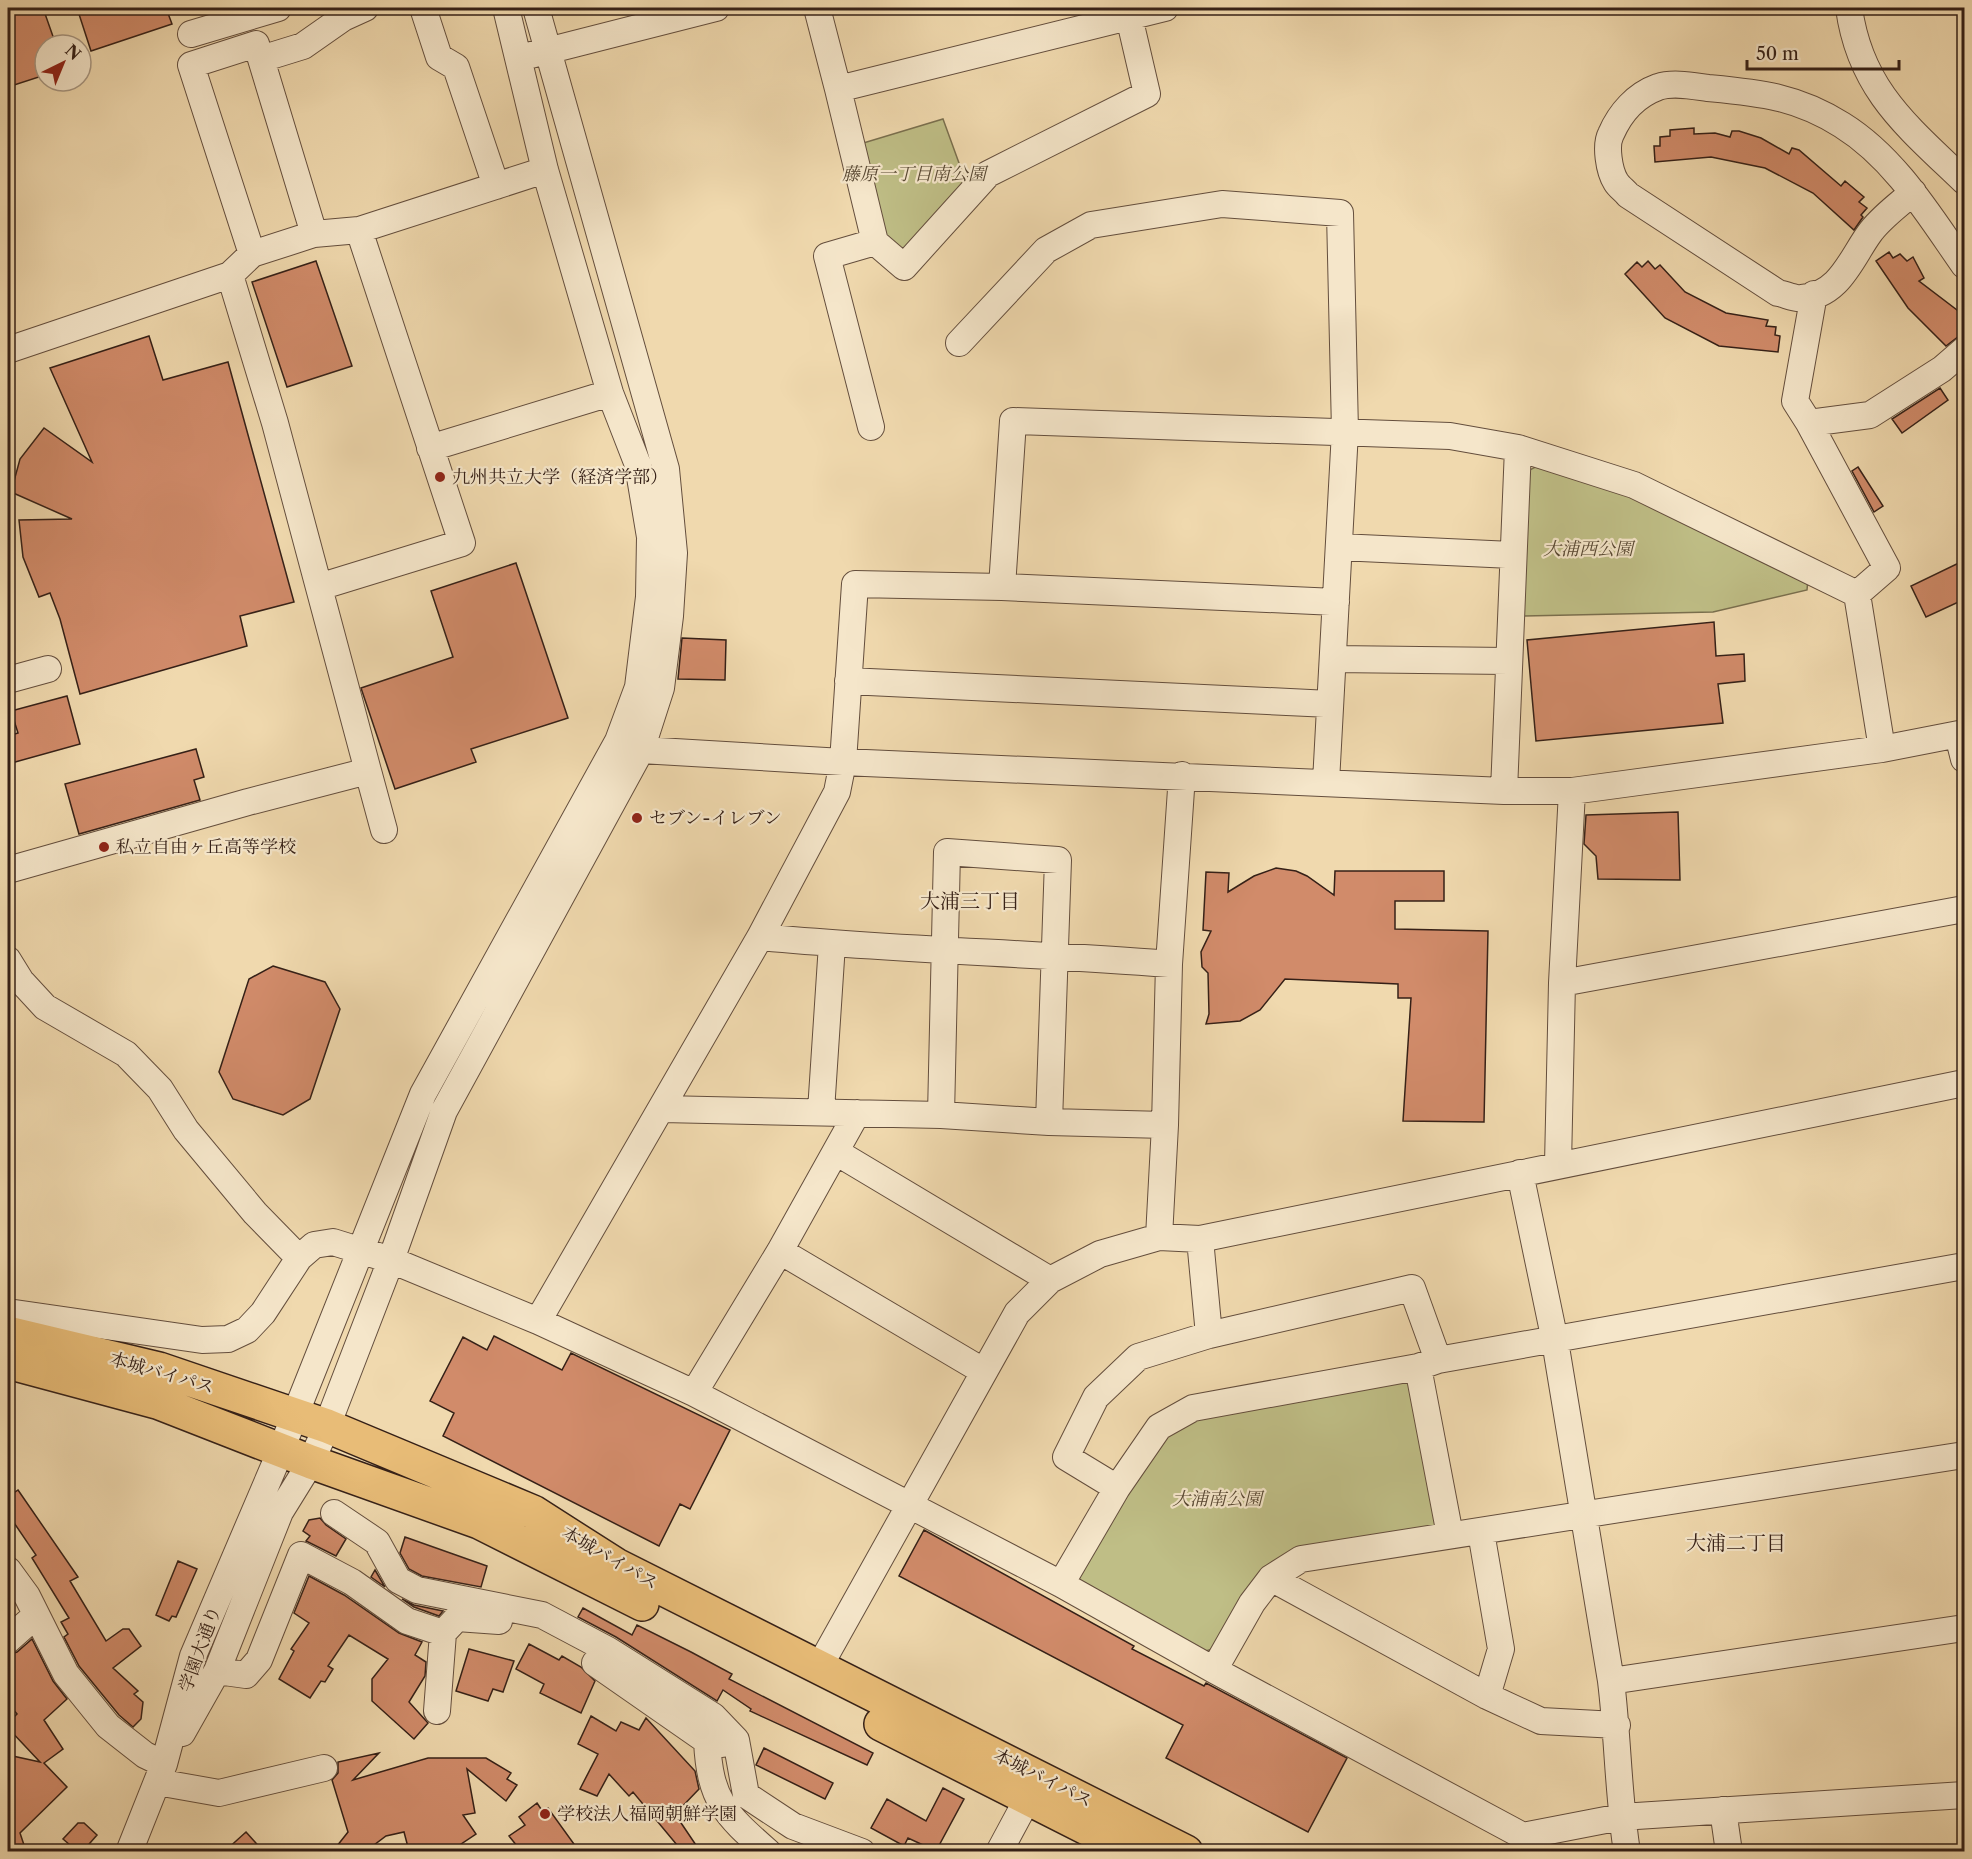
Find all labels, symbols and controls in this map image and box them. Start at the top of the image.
north arrow [33,33,93,93]
scale bar [1747,33,1898,71]
text: N [61,40,85,64]
text: 50 m [1756,43,1799,65]
park label: 藤原一丁目南公園 [842,163,989,185]
place label: 九州共立大学（経済学部） [452,466,668,488]
marker: 九州共立大学（経済学部） [433,470,447,484]
park label: 大浦西公園 [1543,538,1636,560]
place label: セブン-イレブン [649,807,782,829]
marker: セブン-イレブン [630,811,644,825]
place label: 私立自由ヶ丘高等学校 [116,836,296,858]
marker: 私立自由ヶ丘高等学校 [97,840,111,854]
district label: 大浦三丁目 [920,889,1020,913]
street label: 本城バイパス [107,1348,217,1398]
park label: 大浦南公園 [1172,1488,1265,1510]
street label: 本城バイパス [558,1522,662,1594]
district label: 大浦二丁目 [1686,1531,1786,1555]
street label: 学園大通り [174,1603,226,1695]
street label: 本城バイパス [990,1744,1096,1812]
place label: 学校法人福岡朝鮮学園 [557,1803,737,1825]
marker: 学校法人福岡朝鮮学園 [538,1807,552,1821]

